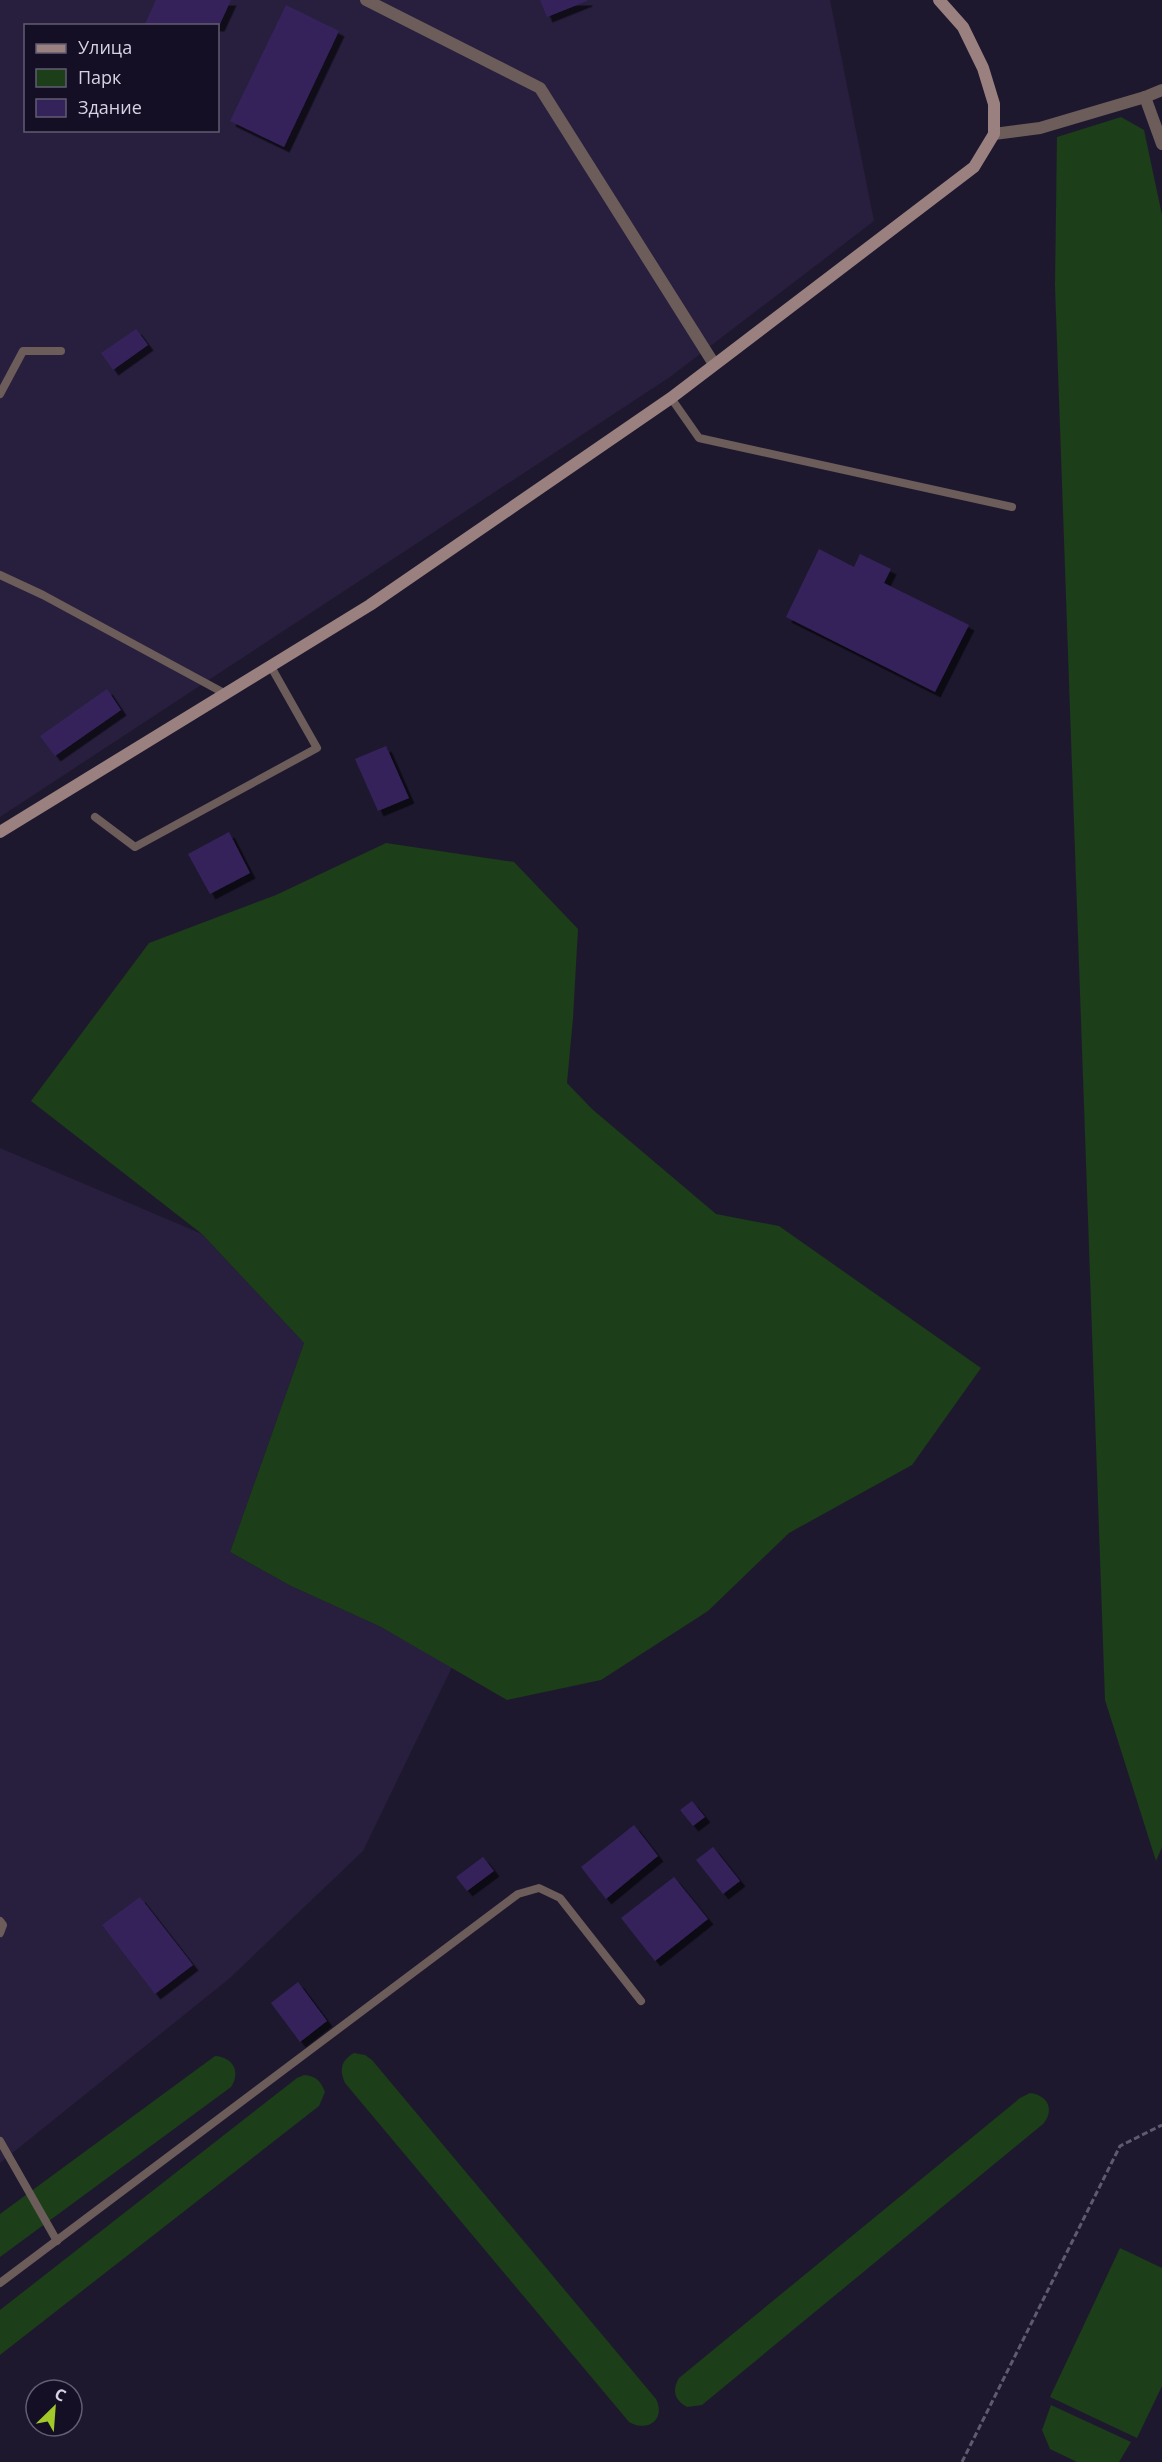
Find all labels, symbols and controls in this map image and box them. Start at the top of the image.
legend [24,24,219,132]
text: Улица [78,35,132,59]
text: Парк [78,65,122,89]
text: Здание [78,95,142,119]
north arrow [24,2378,84,2438]
text: С [51,2382,70,2407]

